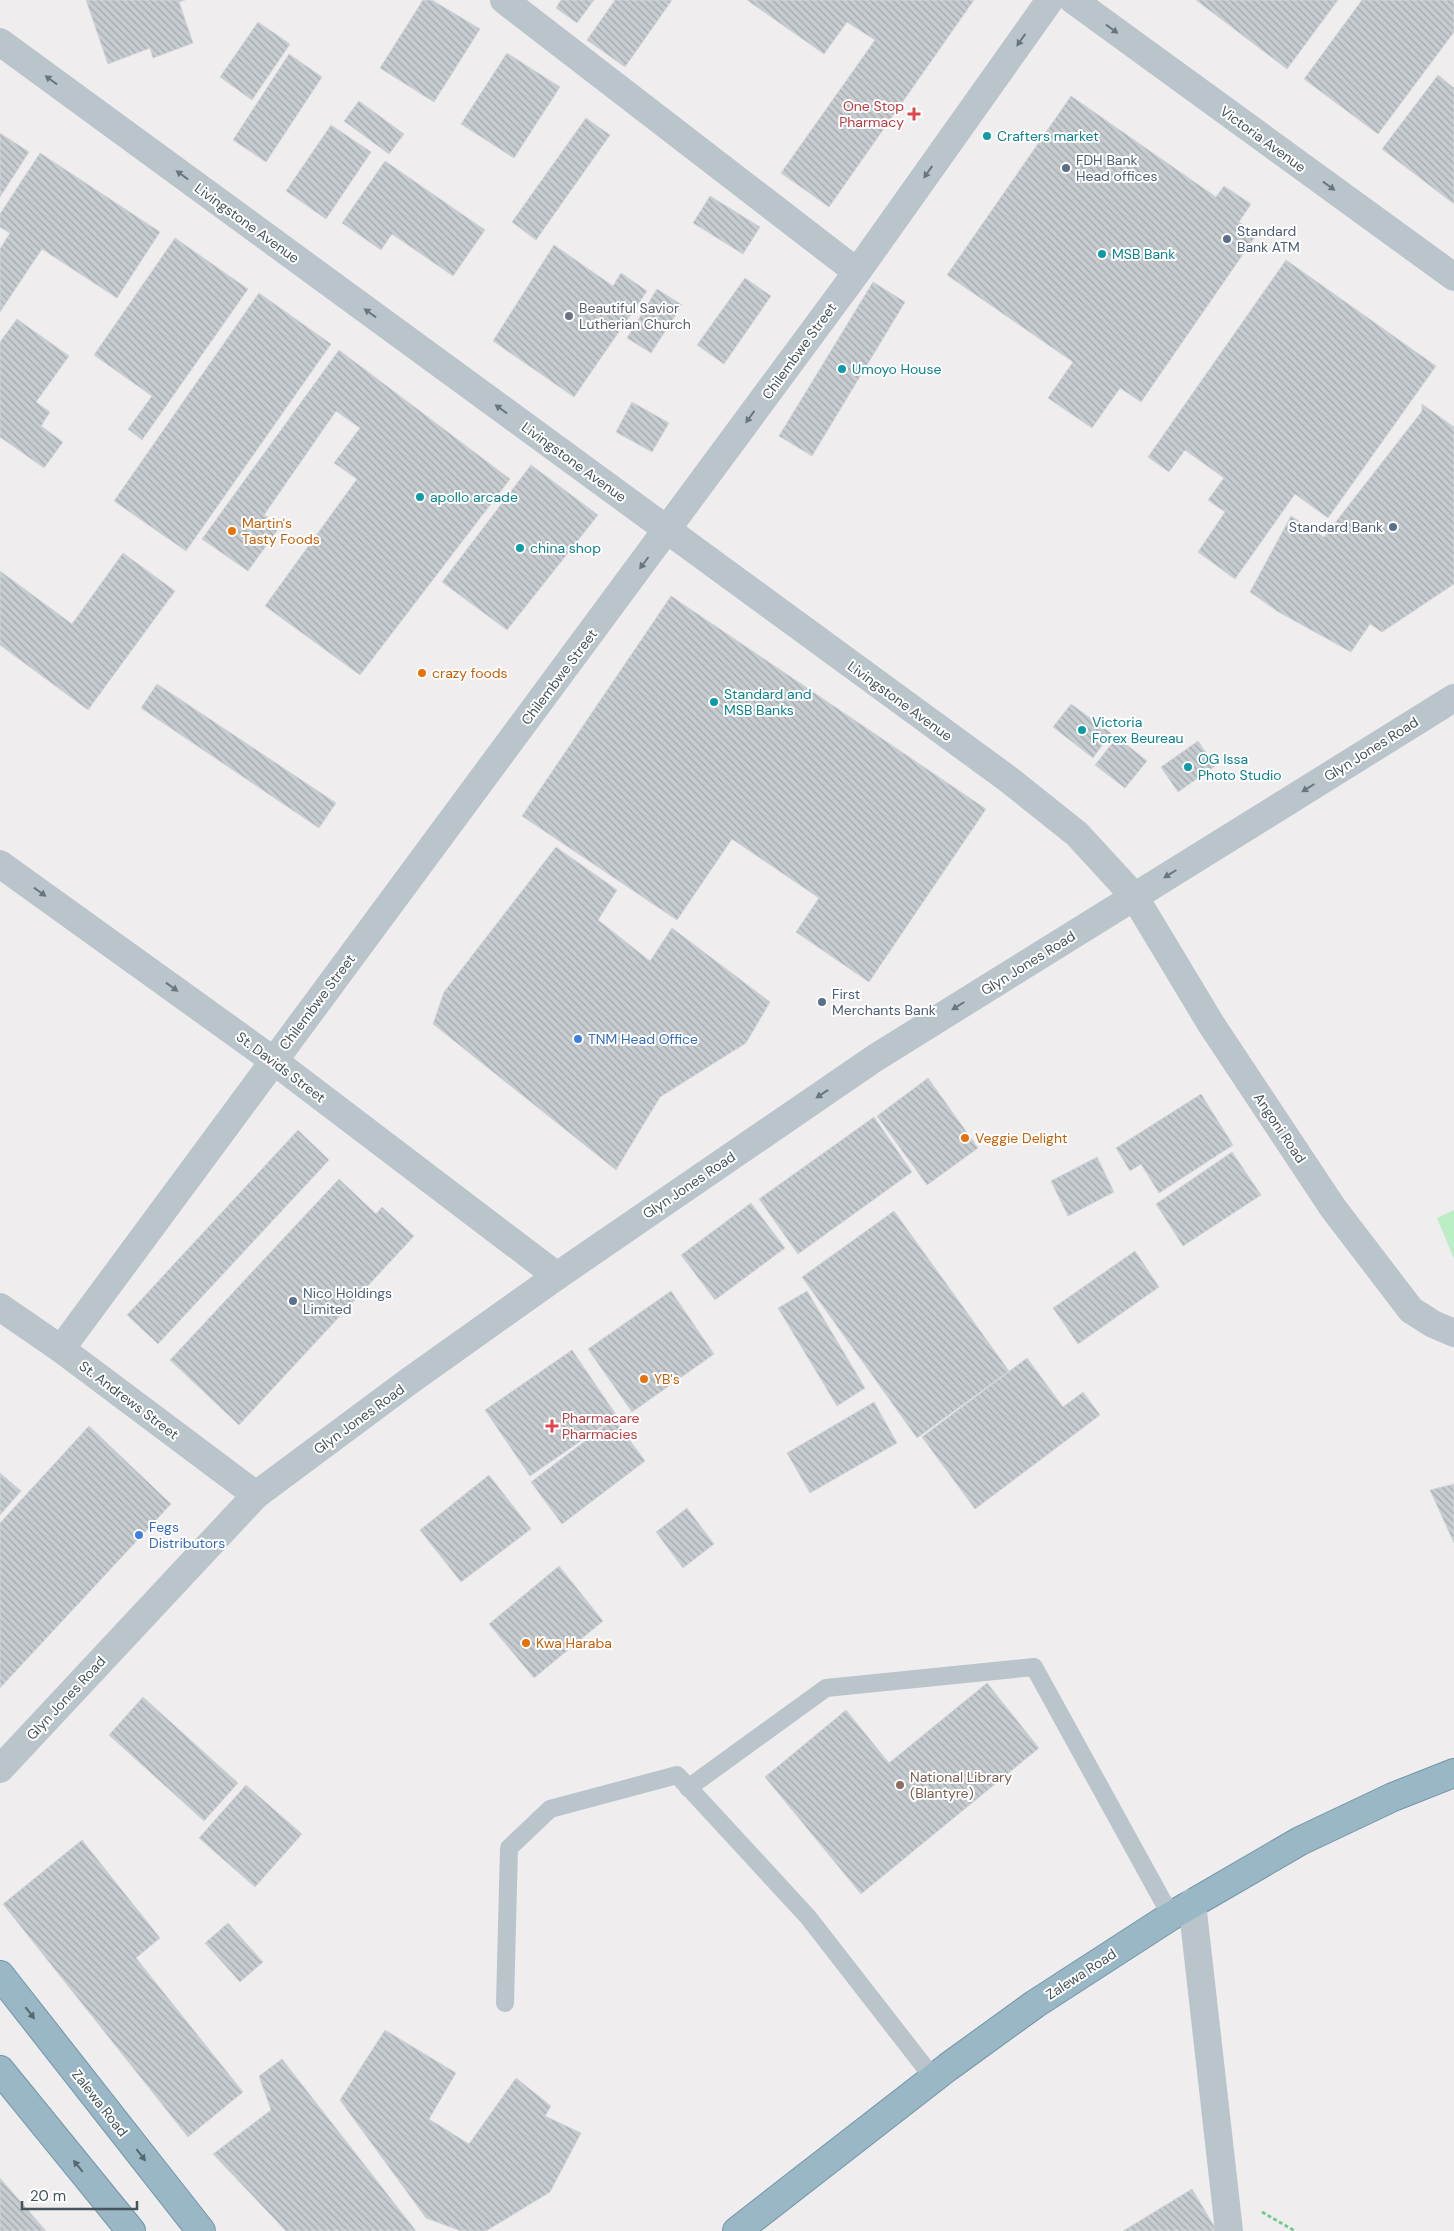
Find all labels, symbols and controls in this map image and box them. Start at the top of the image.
one-way arrow [1105,24,1119,34]
one-way arrow [1016,33,1026,47]
one-way arrow [45,74,58,85]
place label: One Stop Pharmacy [839,97,904,131]
street label: Victoria Avenue [1217,102,1309,176]
marker: One Stop Pharmacy [908,108,920,120]
place label: Crafters market [997,127,1099,145]
marker: Crafters market [981,130,993,142]
place label: FDH Bank Head offices [1076,151,1158,185]
marker: FDH Bank Head offices [1060,162,1072,174]
one-way arrow [923,166,933,179]
one-way arrow [176,170,189,181]
street label: Livingstone Avenue [191,179,303,267]
one-way arrow [1322,181,1336,191]
place label: Standard Bank ATM [1237,222,1300,256]
marker: Standard Bank ATM [1221,233,1233,245]
place label: MSB Bank [1112,245,1175,263]
marker: MSB Bank [1096,248,1108,260]
place label: Beautiful Savior Lutherian Church [579,299,691,333]
street label: Chilembwe Street [758,299,840,403]
one-way arrow [364,307,377,318]
marker: Beautiful Savior Lutherian Church [563,310,575,322]
place label: Umoyo House [852,360,941,378]
marker: Umoyo House [836,363,848,375]
one-way arrow [495,403,508,414]
one-way arrow [745,411,755,424]
street label: Livingstone Avenue [518,418,630,506]
place label: apollo arcade [430,488,518,506]
marker: apollo arcade [414,491,426,503]
place label: Martin's Tasty Foods [242,514,320,548]
place label: Standard Bank [1289,518,1383,536]
marker: Standard Bank [1387,521,1399,533]
marker: Martin's Tasty Foods [226,525,238,537]
place label: china shop [530,539,601,557]
marker: china shop [514,542,526,554]
one-way arrow [639,556,649,569]
street label: Chilembwe Street [517,626,601,728]
street label: Livingstone Avenue [844,657,956,745]
place label: crazy foods [432,664,508,682]
marker: crazy foods [416,667,428,679]
place label: Standard and MSB Banks [724,685,812,719]
marker: Standard and MSB Banks [708,696,720,708]
place label: Victoria Forex Beureau [1092,713,1184,747]
street label: Glyn Jones Road [1320,713,1422,785]
marker: Victoria Forex Beureau [1076,724,1088,736]
place label: OG Issa Photo Studio [1198,750,1282,784]
marker: OG Issa Photo Studio [1182,761,1194,773]
one-way arrow [1302,784,1315,793]
one-way arrow [1163,869,1177,878]
one-way arrow [33,887,46,897]
street label: Glyn Jones Road [977,927,1079,999]
street label: Chilembwe Street [275,951,359,1053]
one-way arrow [165,982,179,992]
place label: First Merchants Bank [832,985,936,1019]
marker: First Merchants Bank [816,996,828,1008]
one-way arrow [952,1002,965,1011]
street label: St. Davids Street [233,1028,329,1106]
place label: TNM Head Office [588,1030,698,1048]
marker: TNM Head Office [572,1033,584,1045]
one-way arrow [815,1089,828,1099]
street label: Angoni Road [1250,1089,1310,1167]
place label: Veggie Delight [975,1129,1067,1147]
marker: Veggie Delight [959,1132,971,1144]
street label: Glyn Jones Road [639,1147,739,1223]
place label: Nico Holdings Limited [303,1284,392,1318]
marker: Nico Holdings Limited [287,1295,299,1307]
street label: St. Andrews Street [76,1357,182,1443]
place label: YB's [654,1370,680,1388]
marker: YB's [638,1373,650,1385]
street label: Glyn Jones Road [310,1380,408,1458]
place label: Pharmacare Pharmacies [562,1409,640,1443]
marker: Pharmacare Pharmacies [546,1420,558,1432]
place label: Fegs Distributors [149,1518,225,1552]
marker: Fegs Distributors [133,1529,145,1541]
place label: Kwa Haraba [536,1634,612,1652]
marker: Kwa Haraba [520,1637,532,1649]
street label: Glyn Jones Road [23,1652,109,1744]
place label: National Library (Blantyre) [910,1768,1012,1802]
marker: National Library (Blantyre) [894,1779,906,1791]
street label: Zalewa Road [1042,1945,1120,2003]
one-way arrow [25,2006,35,2020]
street label: Zalewa Road [68,2066,132,2140]
one-way arrow [136,2148,147,2161]
one-way arrow [73,2160,84,2173]
scale bar [22,2178,138,2210]
text: 20 m [30,2186,66,2206]

